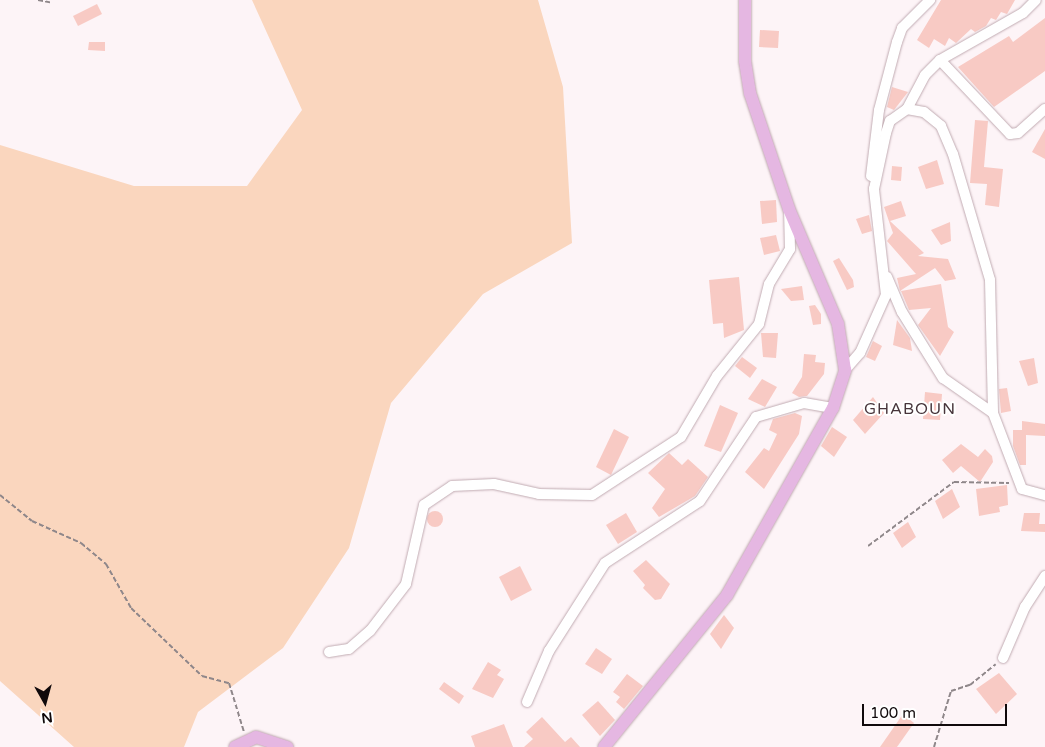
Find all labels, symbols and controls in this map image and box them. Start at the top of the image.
district label: GHABOUN [863,399,957,419]
north arrow [20,677,70,727]
scale bar [865,694,1010,726]
text: 100 m [870,704,916,722]
text: N [40,708,54,727]

